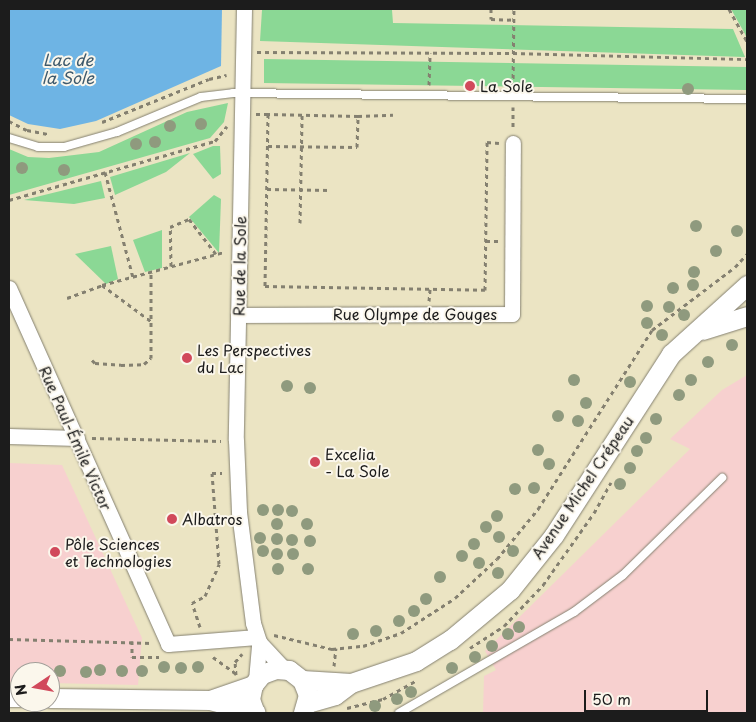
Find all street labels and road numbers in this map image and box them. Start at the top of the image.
street label: Rue de la Sole [229,214,249,318]
street label: Rue Olympe de Gouges [331,305,499,323]
street label: Rue Paul-Émile Victor [36,362,116,514]
street label: Avenue Michel Crépeau [527,412,637,562]

